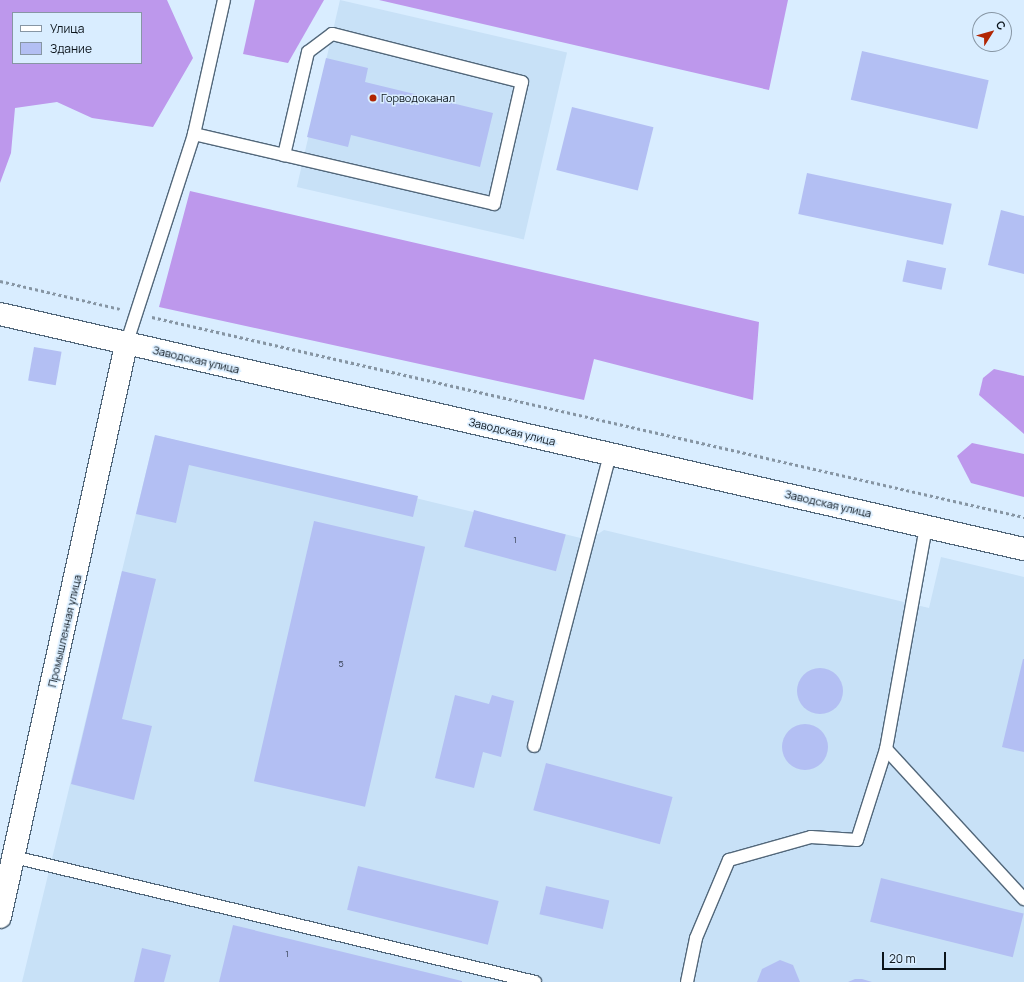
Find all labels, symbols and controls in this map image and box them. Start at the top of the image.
legend [12,12,142,64]
north arrow [972,12,1012,52]
text: С [993,17,1010,33]
text: Улица [50,20,84,37]
text: Здание [50,40,92,57]
place label: Горводоканал [381,91,455,105]
marker: Горводоканал [368,93,378,103]
street label: Заводская улица [151,344,241,376]
street label: Заводская улица [467,416,557,448]
street label: Заводская улица [783,488,873,520]
house number: 1 [513,535,517,545]
street label: Промышленная улица [46,573,84,689]
house number: 5 [338,659,344,669]
scale bar [884,944,948,970]
house number: 1 [285,949,289,959]
text: 20 m [889,950,916,967]

